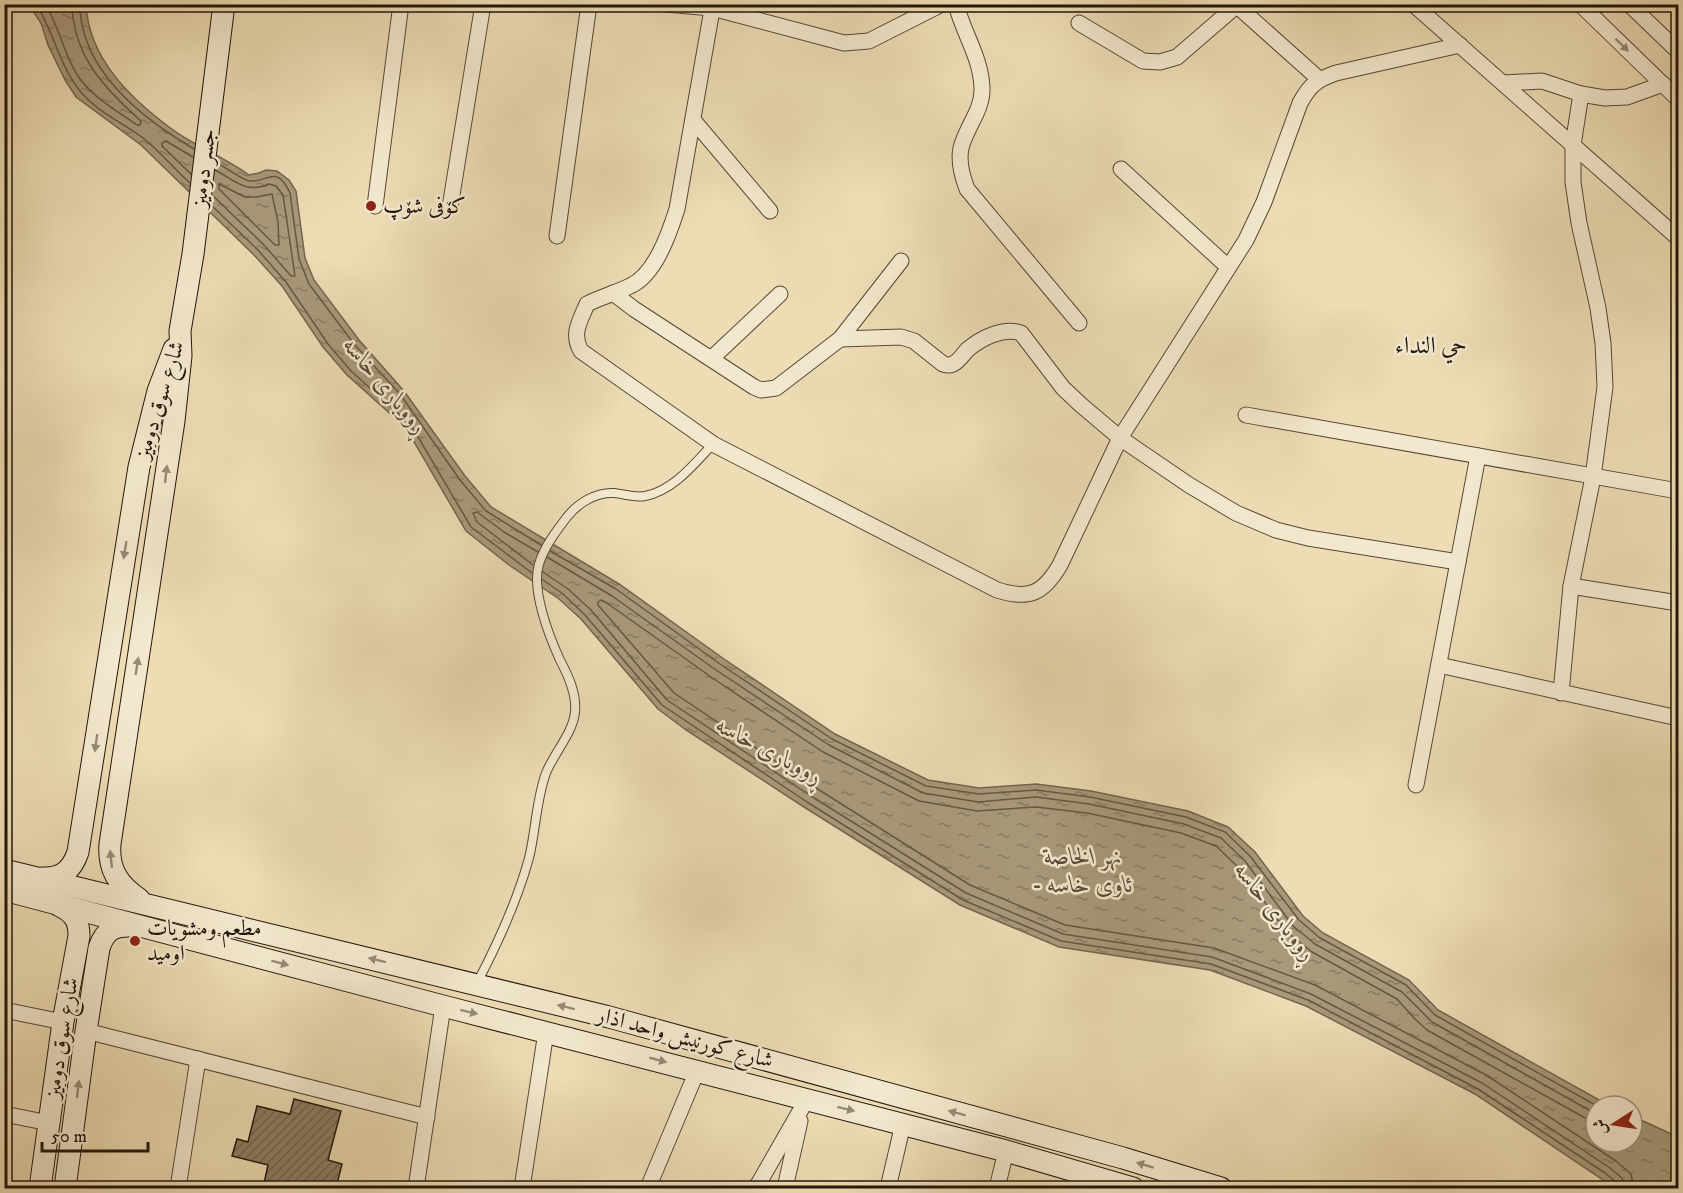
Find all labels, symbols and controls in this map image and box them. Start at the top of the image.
one-way arrow [1614,38,1629,52]
street label: جسر دوميز [186,127,222,211]
place label: کۆفی شۆپ [383,193,466,221]
marker: کۆفی شۆپ [364,199,378,213]
district label: حي النداء [1395,331,1467,364]
water label: ڕووباری خاسە [334,332,434,443]
street label: شارع سوق دوميز [129,338,195,465]
one-way arrow [161,464,171,483]
one-way arrow [120,541,129,560]
one-way arrow [133,657,142,676]
water label: ڕووباری خاسە [709,710,828,795]
one-way arrow [92,733,101,752]
water label: نهر الخاصة - ئاوی خاسە [1033,842,1133,900]
one-way arrow [106,849,116,868]
water label: ڕووباری خاسە [1225,857,1323,969]
place label: مطعم ومشويات اوميد [147,915,262,967]
marker: مطعم ومشويات اوميد [128,934,142,948]
one-way arrow [368,955,386,965]
one-way arrow [271,959,289,968]
street label: شارع سوق دوميز [39,976,89,1103]
one-way arrow [557,1001,576,1011]
street label: شارع كورنيش واحد اذار [591,1001,776,1078]
one-way arrow [460,1008,478,1018]
one-way arrow [649,1056,667,1066]
one-way arrow [73,1079,83,1098]
north arrow [1584,1094,1644,1154]
one-way arrow [837,1105,856,1115]
one-way arrow [948,1108,966,1117]
scale bar [42,1115,148,1153]
text: ش [1589,1117,1612,1137]
text: 50 m [51,1126,87,1148]
one-way arrow [1136,1160,1154,1169]

